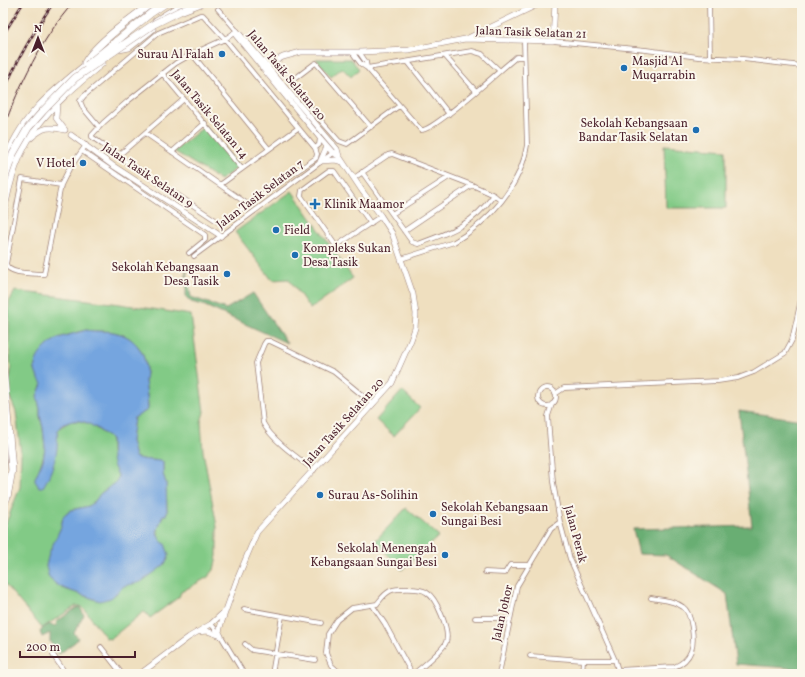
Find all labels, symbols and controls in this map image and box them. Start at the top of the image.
north arrow [18,18,58,58]
text: N [34,22,42,37]
street label: Jalan Tasik Selatan 21 [475,23,587,43]
street label: Jalan Tasik Selatan 20 [244,27,329,124]
place label: Surau Al Falah [137,47,214,63]
marker: Surau Al Falah [217,49,227,59]
place label: Masjid Al Muqarrabin [632,54,696,84]
marker: Masjid Al Muqarrabin [619,63,629,73]
street label: Jalan Tasik Selatan 14 [167,67,251,163]
place label: Sekolah Kebangsaan Bandar Tasik Selatan [579,116,688,146]
marker: Sekolah Kebangsaan Bandar Tasik Selatan [691,125,701,135]
street label: Jalan Tasik Selatan 9 [99,139,196,212]
place label: V Hotel [36,156,75,172]
street label: Jalan Tasik Selatan 7 [213,156,308,233]
marker: V Hotel [78,158,88,168]
place label: Klinik Maamor [324,197,404,213]
marker: Klinik Maamor [309,198,321,210]
place label: Field [284,223,310,239]
marker: Field [271,225,281,235]
place label: Kompleks Sukan Desa Tasik [303,241,391,271]
marker: Kompleks Sukan Desa Tasik [290,250,300,260]
place label: Sekolah Kebangsaan Desa Tasik [112,260,219,290]
marker: Sekolah Kebangsaan Desa Tasik [222,269,232,279]
street label: Jalan Tasik Selatan 20 [300,375,388,470]
place label: Surau As-Solihin [328,488,418,504]
marker: Surau As-Solihin [315,490,325,500]
place label: Sekolah Kebangsaan Sungai Besi [441,500,549,530]
street label: Jalan Perak [560,504,591,565]
marker: Sekolah Kebangsaan Sungai Besi [428,509,438,519]
place label: Sekolah Menengah Kebangsaan Sungai Besi [311,541,437,571]
marker: Sekolah Menengah Kebangsaan Sungai Besi [440,550,450,560]
street label: Jalan Johor [489,583,517,643]
scale bar [20,633,135,659]
text: 200 m [26,640,60,656]

